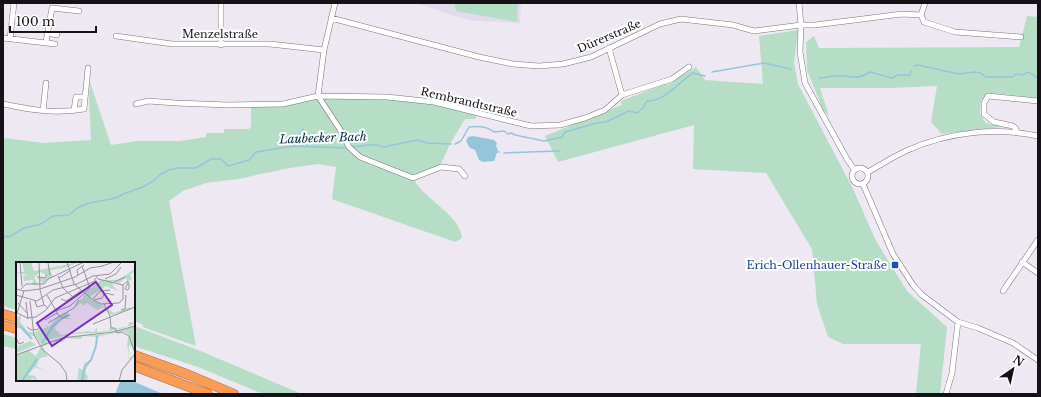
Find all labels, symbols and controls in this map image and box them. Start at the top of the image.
scale bar [10,8,96,34]
text: 100 m [16,14,55,29]
street label: Dürerstraße [575,16,643,56]
street label: Menzelstraße [182,27,258,41]
street label: Rembrandtstraße [419,84,519,120]
water label: Laubecker Bach [278,128,367,147]
place label: Erich-Ollenhauer-Straße [746,258,887,272]
marker: Erich-Ollenhauer-Straße [890,260,900,270]
inset map [16,262,135,381]
north arrow [993,349,1033,389]
text: N [1010,352,1027,370]

